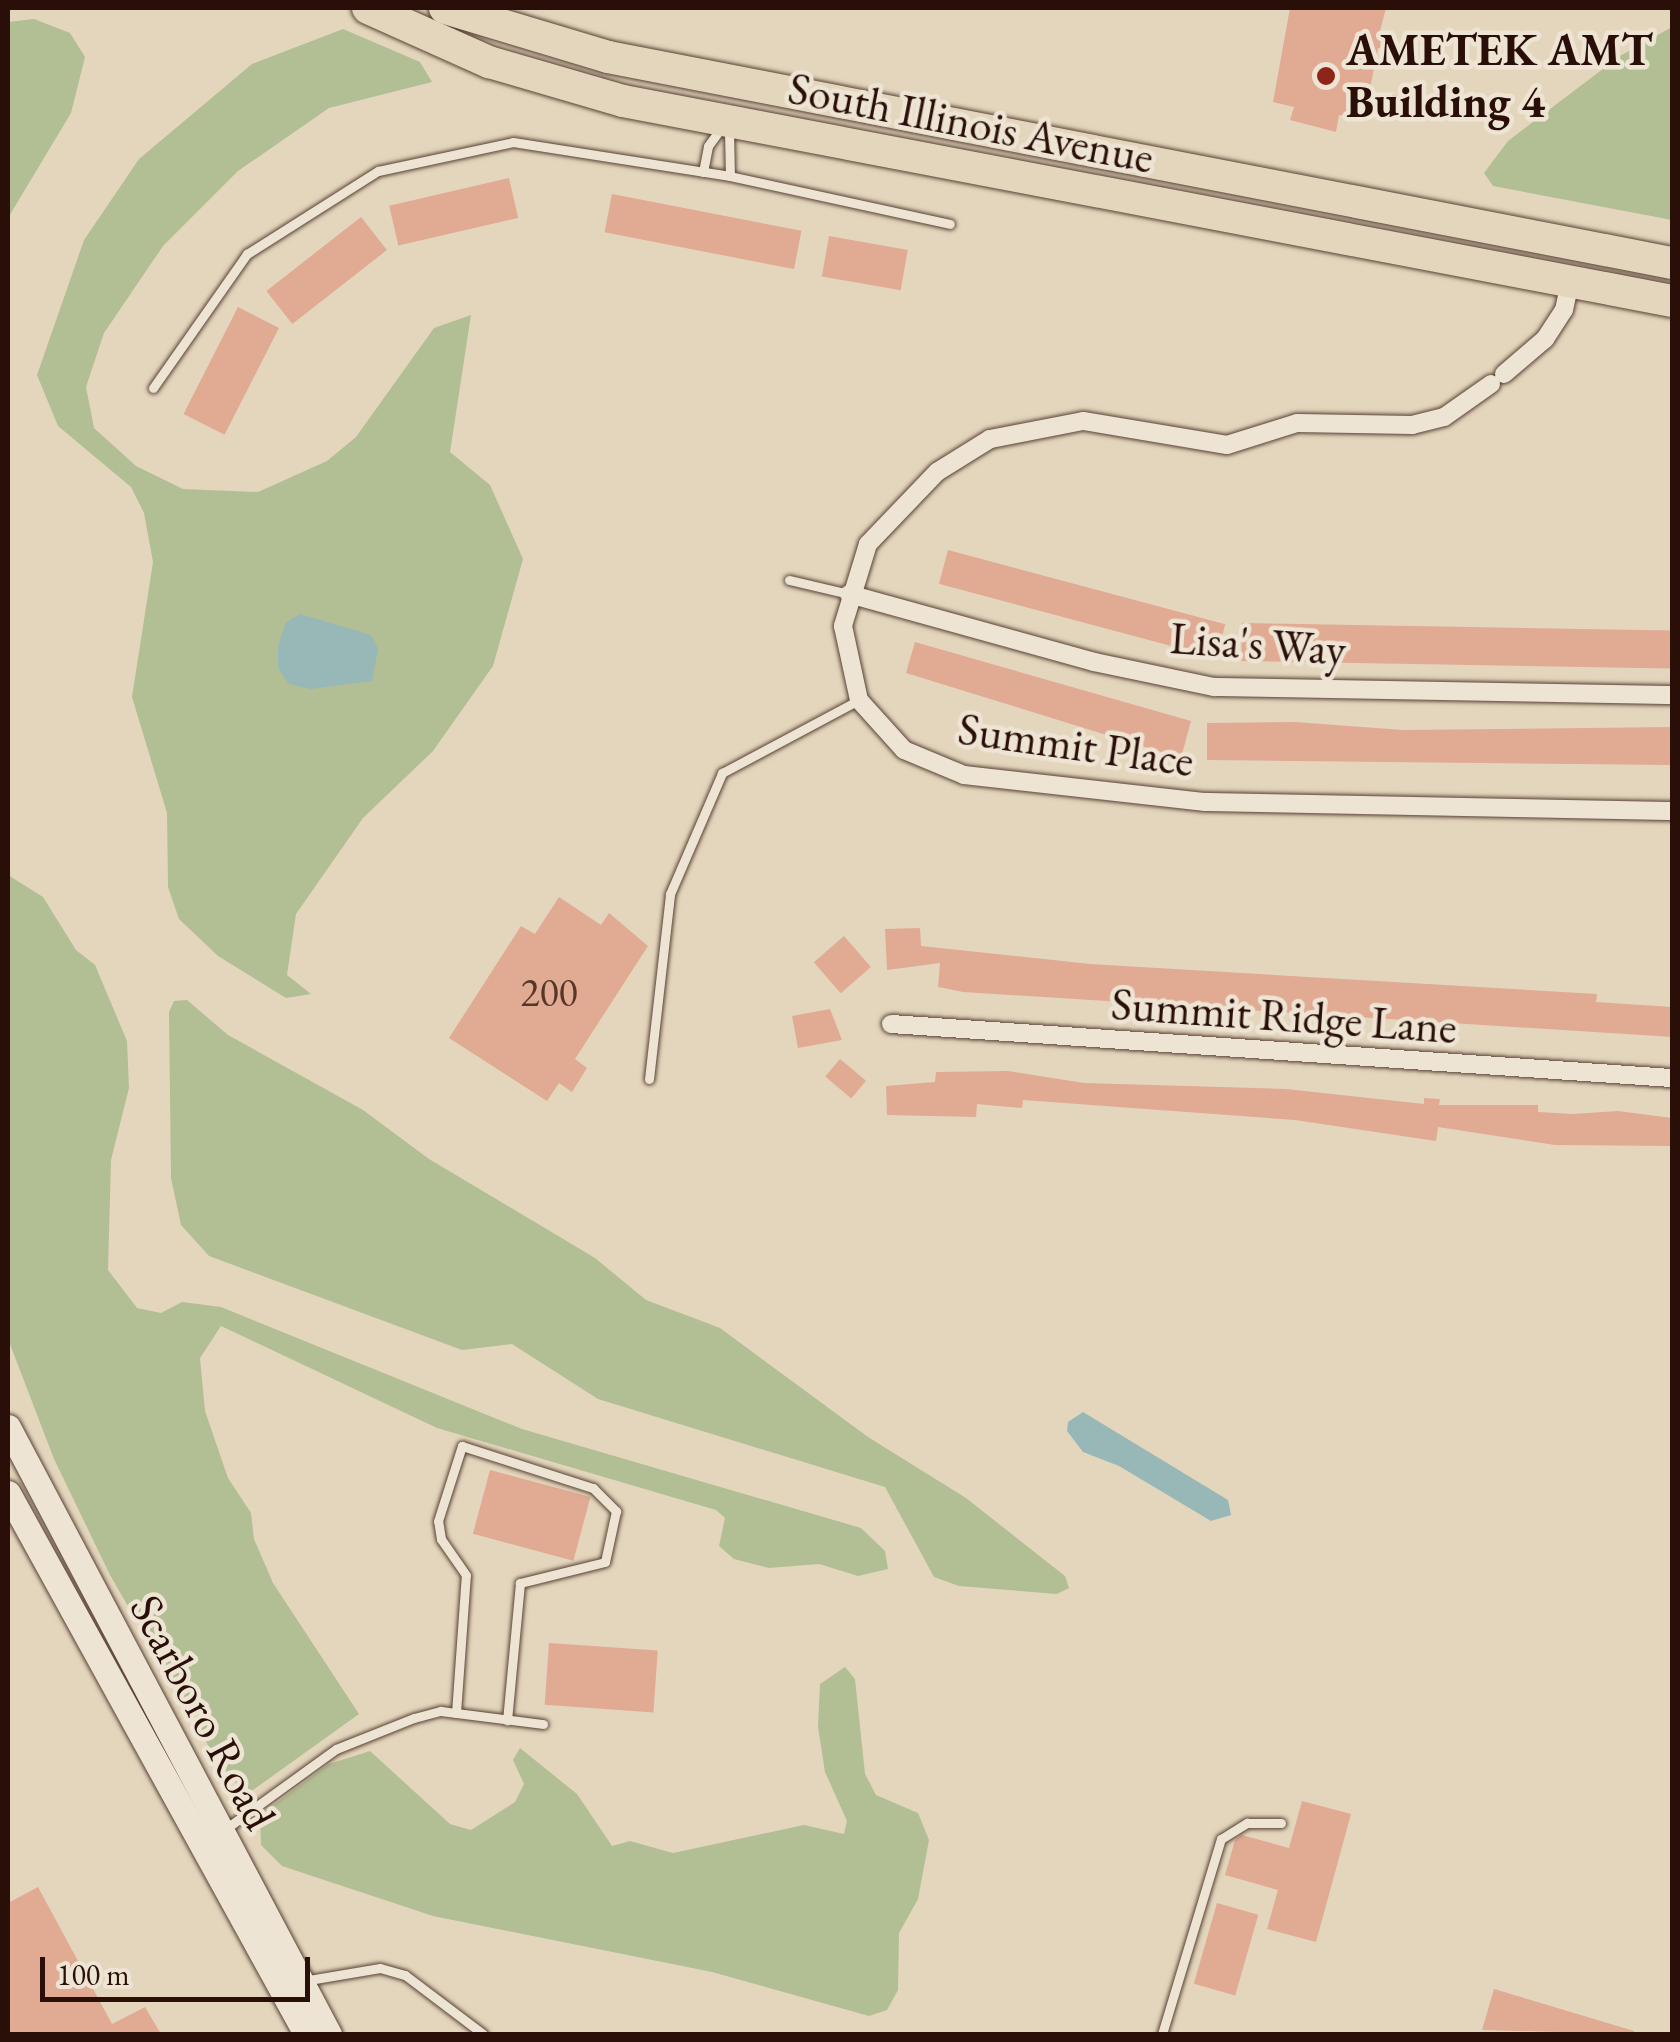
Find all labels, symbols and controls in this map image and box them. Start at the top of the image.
place label: AMETEK AMT Building 4 [1346,23,1653,129]
street label: South Illinois Avenue [784,61,1158,185]
marker: AMETEK AMT Building 4 [1315,65,1337,87]
street label: Lisa's Way [1168,611,1348,677]
street label: Summit Place [955,702,1197,788]
house number: 200 [520,968,578,1016]
street label: Summit Ridge Lane [1109,977,1459,1055]
street label: Scarboro Road [119,1586,287,1838]
scale bar [45,1937,315,1999]
text: 100 m [57,1955,130,1994]

